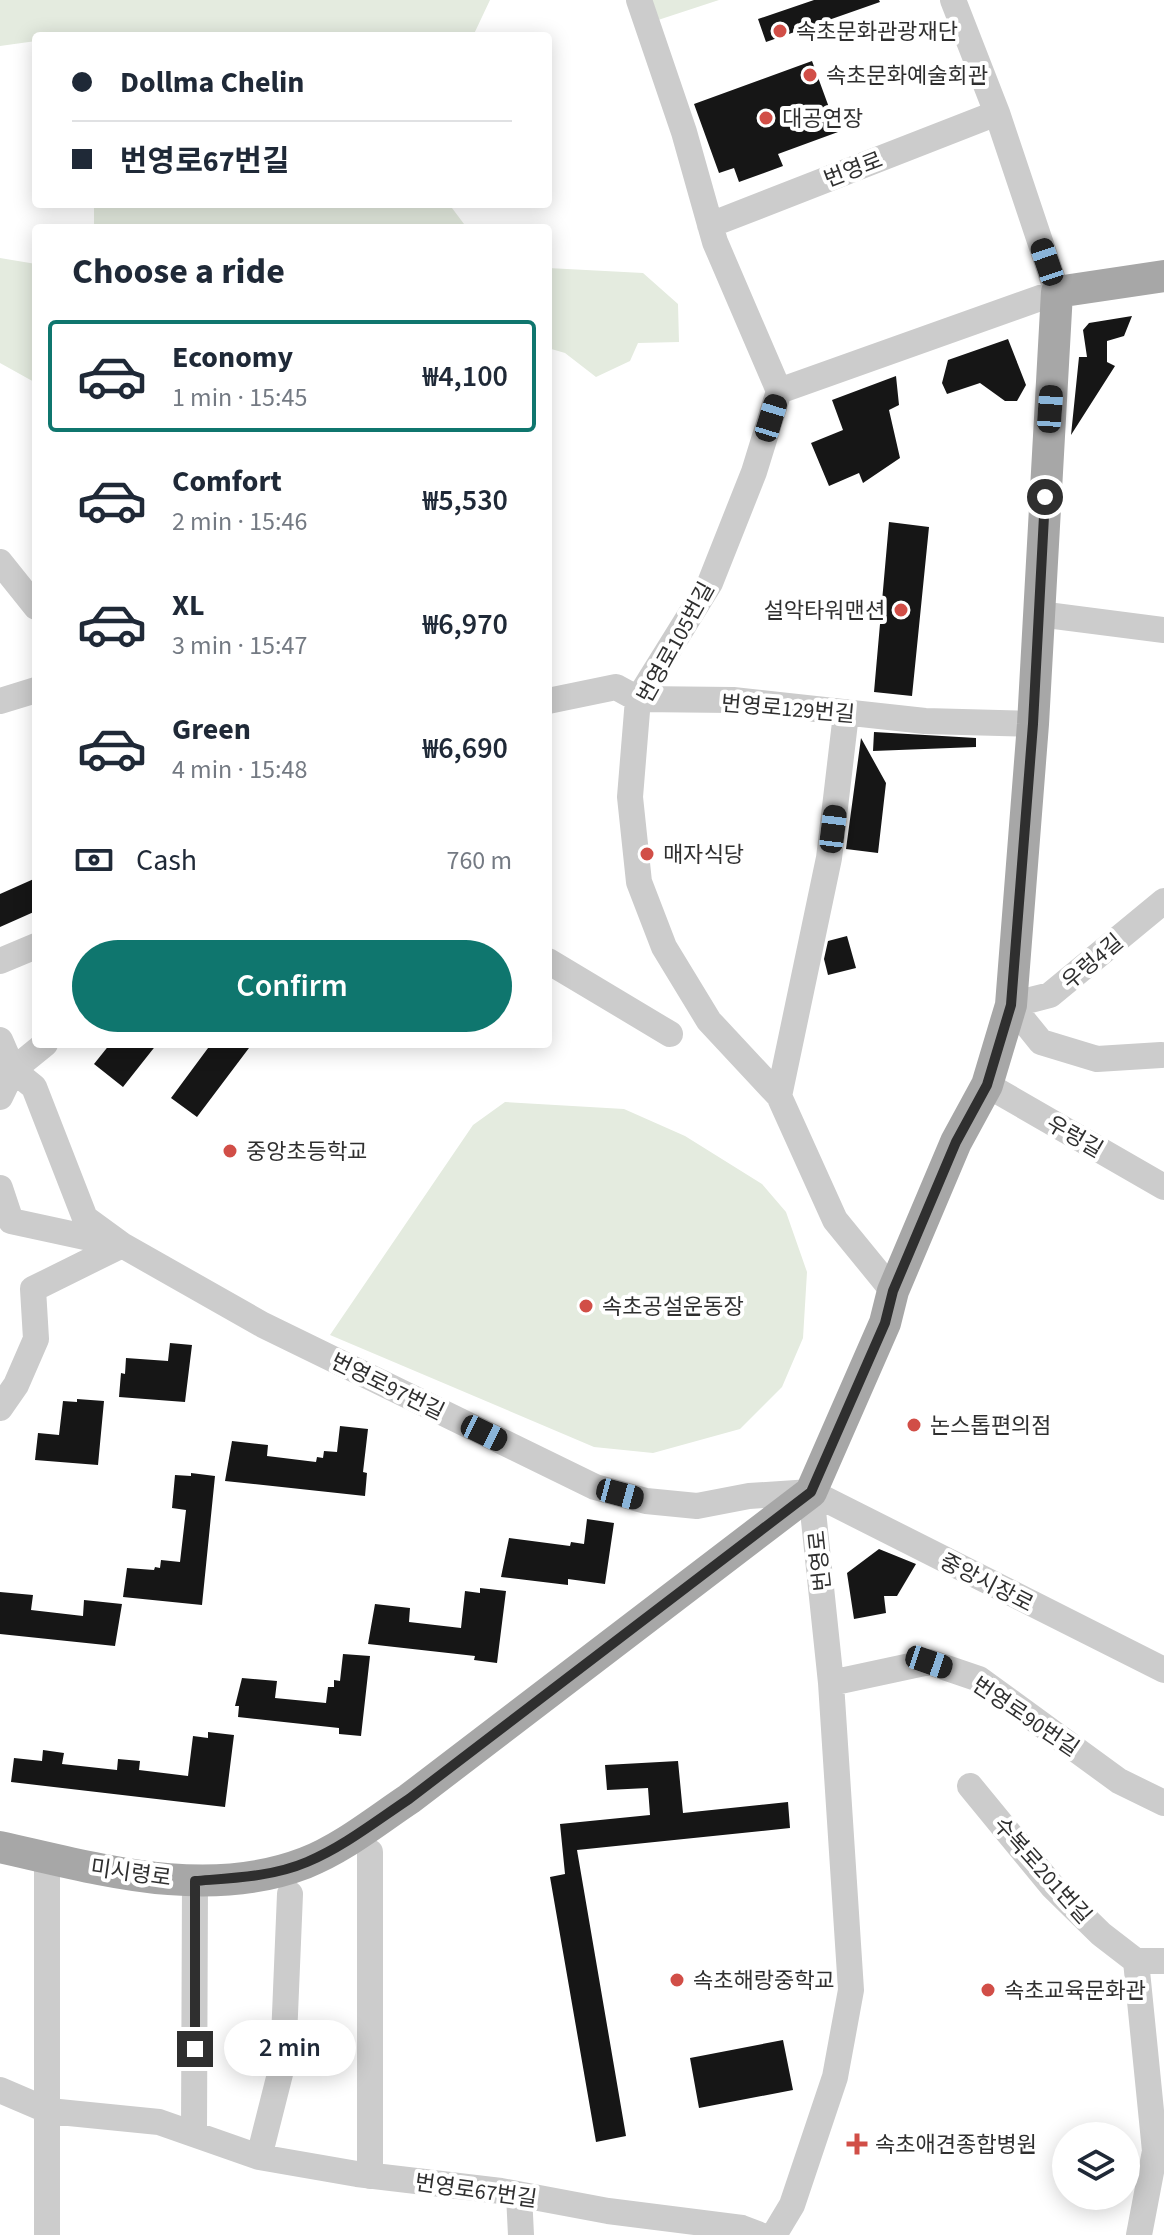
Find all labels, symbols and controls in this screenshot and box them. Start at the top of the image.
place label: 속초문화관광재단 [796,16,958,48]
marker: 속초문화관광재단 [771,22,789,40]
place label: 속초문화예술회관 [826,60,988,92]
text: Dollma Chelin [120,61,305,104]
marker: 속초문화예술회관 [801,66,819,84]
place label: 대공연장 [782,103,863,135]
marker: 대공연장 [757,109,775,127]
text: 번영로67번길 [120,140,290,183]
street label: 번영로 [819,144,887,196]
car [1028,235,1066,289]
text: Choose a ride [72,246,285,297]
text: Economy [172,336,293,379]
icon: car [76,340,148,412]
text: ₩4,100 [423,355,508,398]
text: 1 min · 15:45 [172,379,307,416]
car [1036,384,1064,434]
car [753,392,789,444]
text: Comfort [172,460,282,503]
icon: car [76,464,148,536]
text: ₩5,530 [423,479,508,522]
route start [1027,479,1063,515]
text: 2 min · 15:46 [172,503,307,540]
street label: 번영로105번길 [629,576,722,709]
text: XL [172,584,205,627]
icon: car [76,588,148,660]
place label: 설악타워맨션 [764,595,885,627]
marker: 설악타워맨션 [892,601,910,619]
text: ₩6,970 [423,603,508,646]
text: 3 min · 15:47 [172,627,307,664]
street label: 번영로129번길 [720,687,856,731]
text: Green [172,708,251,751]
icon: car [76,712,148,784]
text: ₩6,690 [423,727,508,770]
text: 4 min · 15:48 [172,751,307,788]
car [818,804,848,854]
icon: cash [72,838,116,882]
text: Cash [136,839,197,882]
place label: 매자식당 [663,839,744,871]
text: 760 m [446,842,512,879]
marker: 매자식당 [638,845,656,863]
street label: 우렁4길 [1055,926,1130,997]
button: Confirm [72,940,512,1032]
street label: 우렁길 [1040,1108,1109,1166]
place label: 중앙초등학교 [246,1136,367,1168]
marker: 중앙초등학교 [221,1142,239,1160]
place label: 속초공설운동장 [602,1291,744,1323]
marker: 속초공설운동장 [577,1297,595,1315]
street label: 번영로97번길 [325,1346,450,1428]
place label: 논스톱편의점 [930,1410,1051,1442]
car [457,1412,511,1454]
marker: 논스톱편의점 [905,1416,923,1434]
car [594,1476,646,1512]
street label: 번영로 [801,1529,839,1593]
street label: 중앙시장로 [934,1546,1039,1620]
car [902,1643,956,1681]
street label: 번영로90번길 [965,1669,1085,1765]
street label: 수복로201번길 [986,1810,1099,1931]
street label: 미시령로 [89,1852,173,1894]
place label: 속초해랑중학교 [693,1965,835,1997]
marker: 속초해랑중학교 [668,1971,686,1989]
place label: 속초교육문화관 [1004,1975,1146,2007]
marker: 속초교육문화관 [979,1981,997,1999]
callout: 2 min [223,2021,355,2077]
text: 2 min [259,2029,321,2066]
route end [177,2031,213,2067]
map controls [1052,2122,1140,2210]
button: layers [1052,2122,1140,2210]
place label: 속초애견종합병원 [875,2129,1037,2161]
marker: 속초애견종합병원 [846,2133,868,2155]
street label: 번영로67번길 [413,2167,539,2215]

